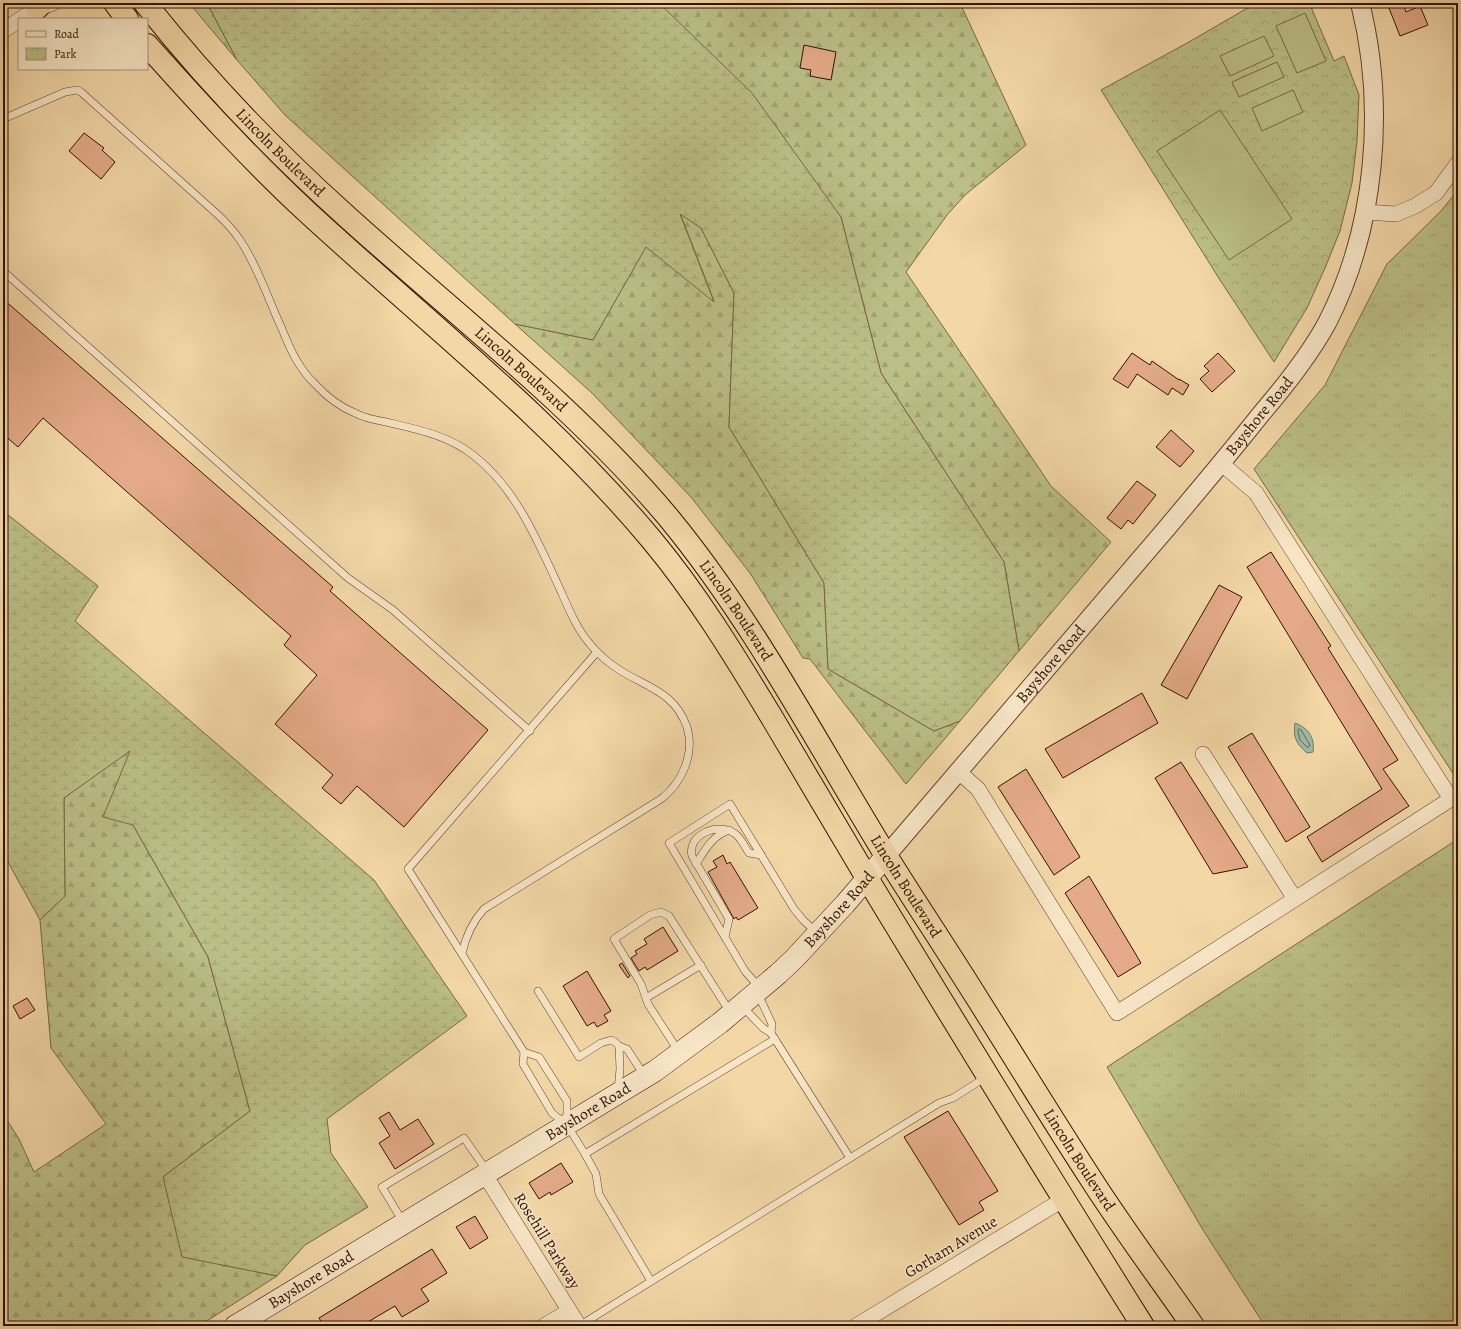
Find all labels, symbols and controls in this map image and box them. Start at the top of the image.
legend [18,18,148,70]
text: Road [54,26,80,42]
text: Park [54,46,77,62]
street label: Lincoln Boulevard [231,104,330,202]
street label: Lincoln Boulevard [470,322,573,417]
street label: Bayshore Road [1220,372,1299,461]
street label: Lincoln Boulevard [694,555,778,666]
street label: Bayshore Road [1011,620,1091,708]
street label: Lincoln Boulevard [865,831,947,942]
street label: Bayshore Road [799,866,880,953]
street label: Bayshore Road [541,1077,635,1146]
street label: Lincoln Boulevard [1038,1105,1120,1216]
street label: Rosehill Parkway [508,1188,586,1294]
street label: Gorham Avenue [901,1211,1001,1283]
street label: Bayshore Road [264,1245,358,1314]

